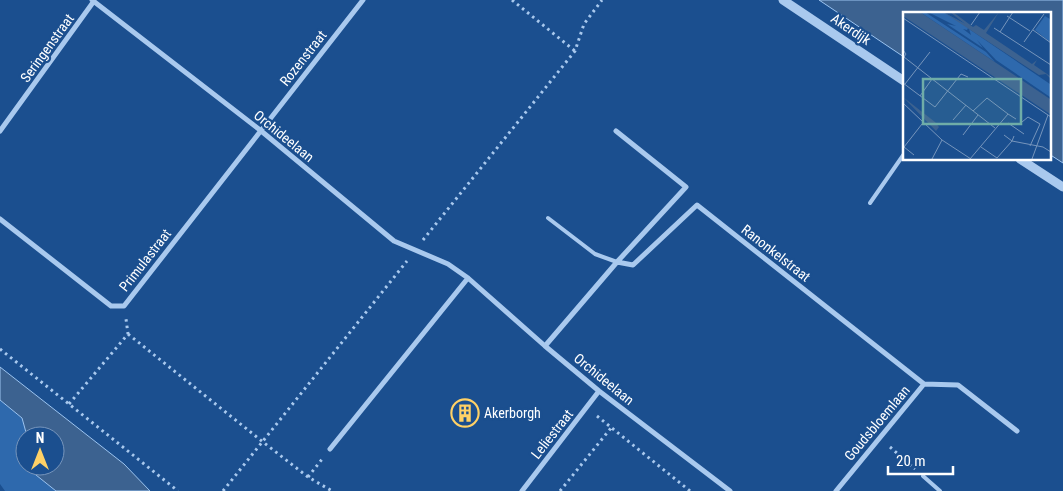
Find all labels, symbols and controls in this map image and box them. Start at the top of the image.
street label: Akerdijk [828,10,875,48]
street label: Seringenstraat [17,11,77,85]
inset map [903,12,1050,160]
street label: Rozenstraat [276,27,330,89]
street label: Orchideelaan [251,107,317,165]
street label: Ranonkelstraat [738,221,814,285]
street label: Primulastraat [116,226,174,294]
street label: Orchideelaan [571,350,637,408]
street label: Goudsbloemlaan [841,382,913,464]
building icon: Akerborgh [450,398,480,428]
place label: Akerborgh [484,405,541,421]
street label: Leliestraat [528,406,576,462]
north arrow [15,426,65,476]
text: N [36,430,44,446]
scale bar [888,444,953,476]
text: 20 m [896,452,926,470]

